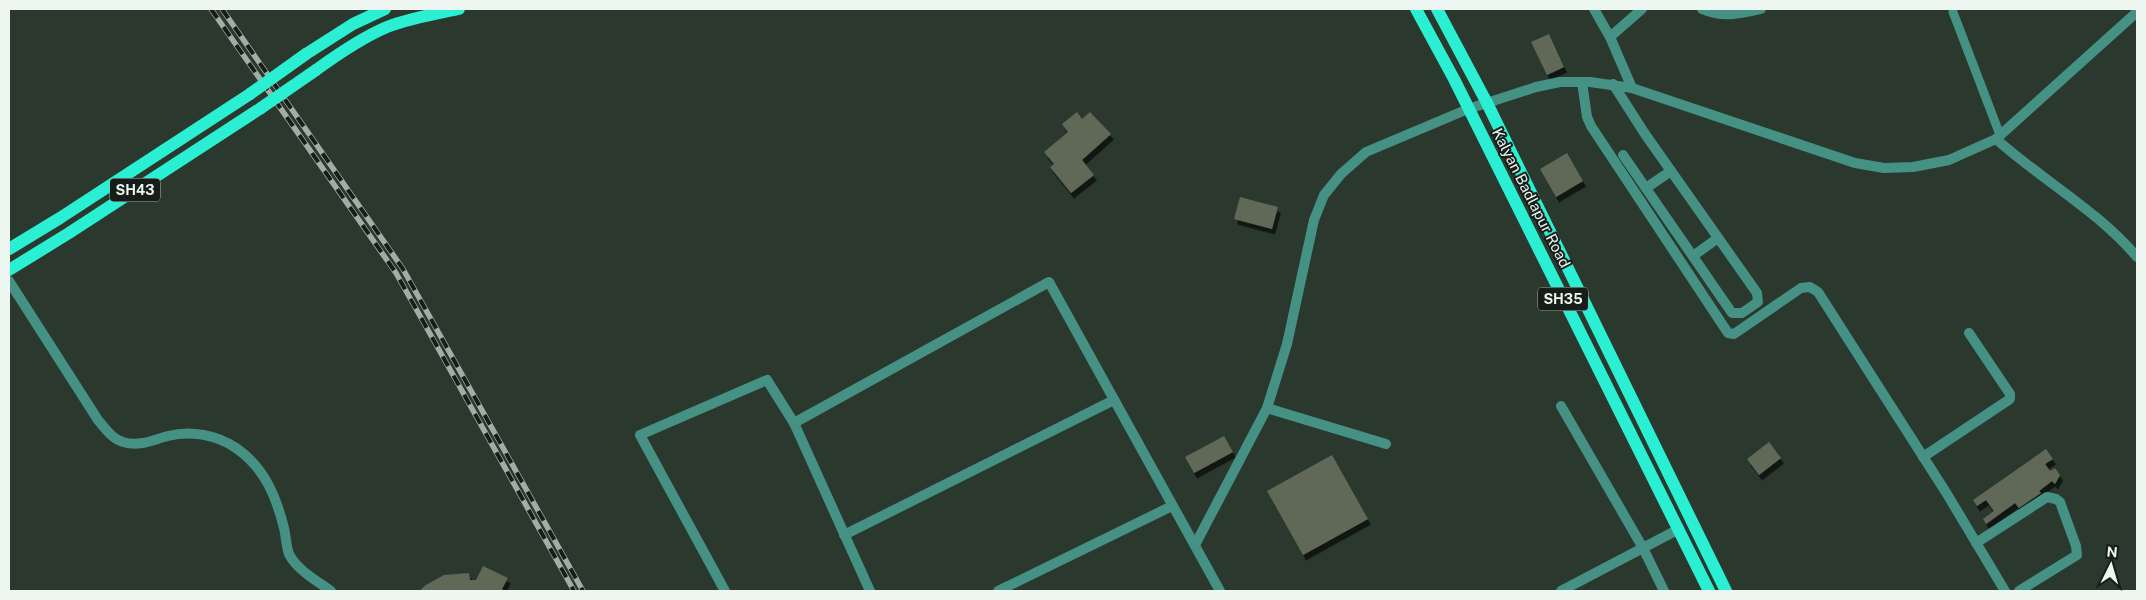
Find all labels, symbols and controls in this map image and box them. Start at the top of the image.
street label: Kalyan Badlapur Road [1489,125,1574,270]
road number: SH43 [110,178,160,202]
road number: SH35 [1538,288,1588,310]
north arrow [2086,540,2136,590]
text: N [2106,544,2118,560]

